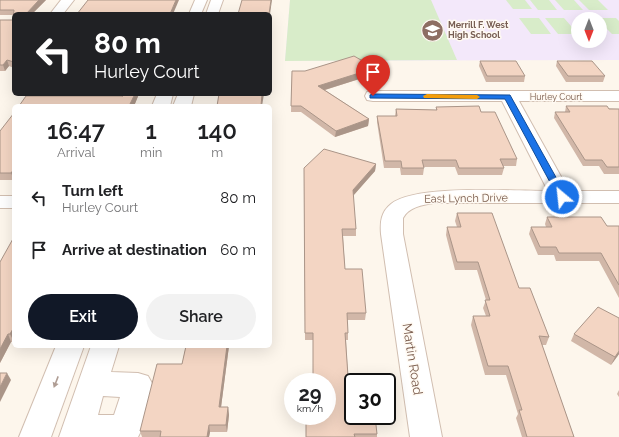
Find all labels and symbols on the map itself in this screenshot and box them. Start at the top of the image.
north arrow [571,12,607,48]
school or university icon: Merrill F. West High School [420,17,446,43]
place label: Merrill F. West High School [448,20,509,40]
pin [356,55,390,96]
street label: Hurley Court [530,92,582,102]
position arrow [541,176,583,218]
street label: East Lynch Drive [424,191,509,206]
street label: Martin Road [399,322,426,396]
speed limit sign: 30 [344,373,396,425]
one-way arrow [53,377,59,389]

